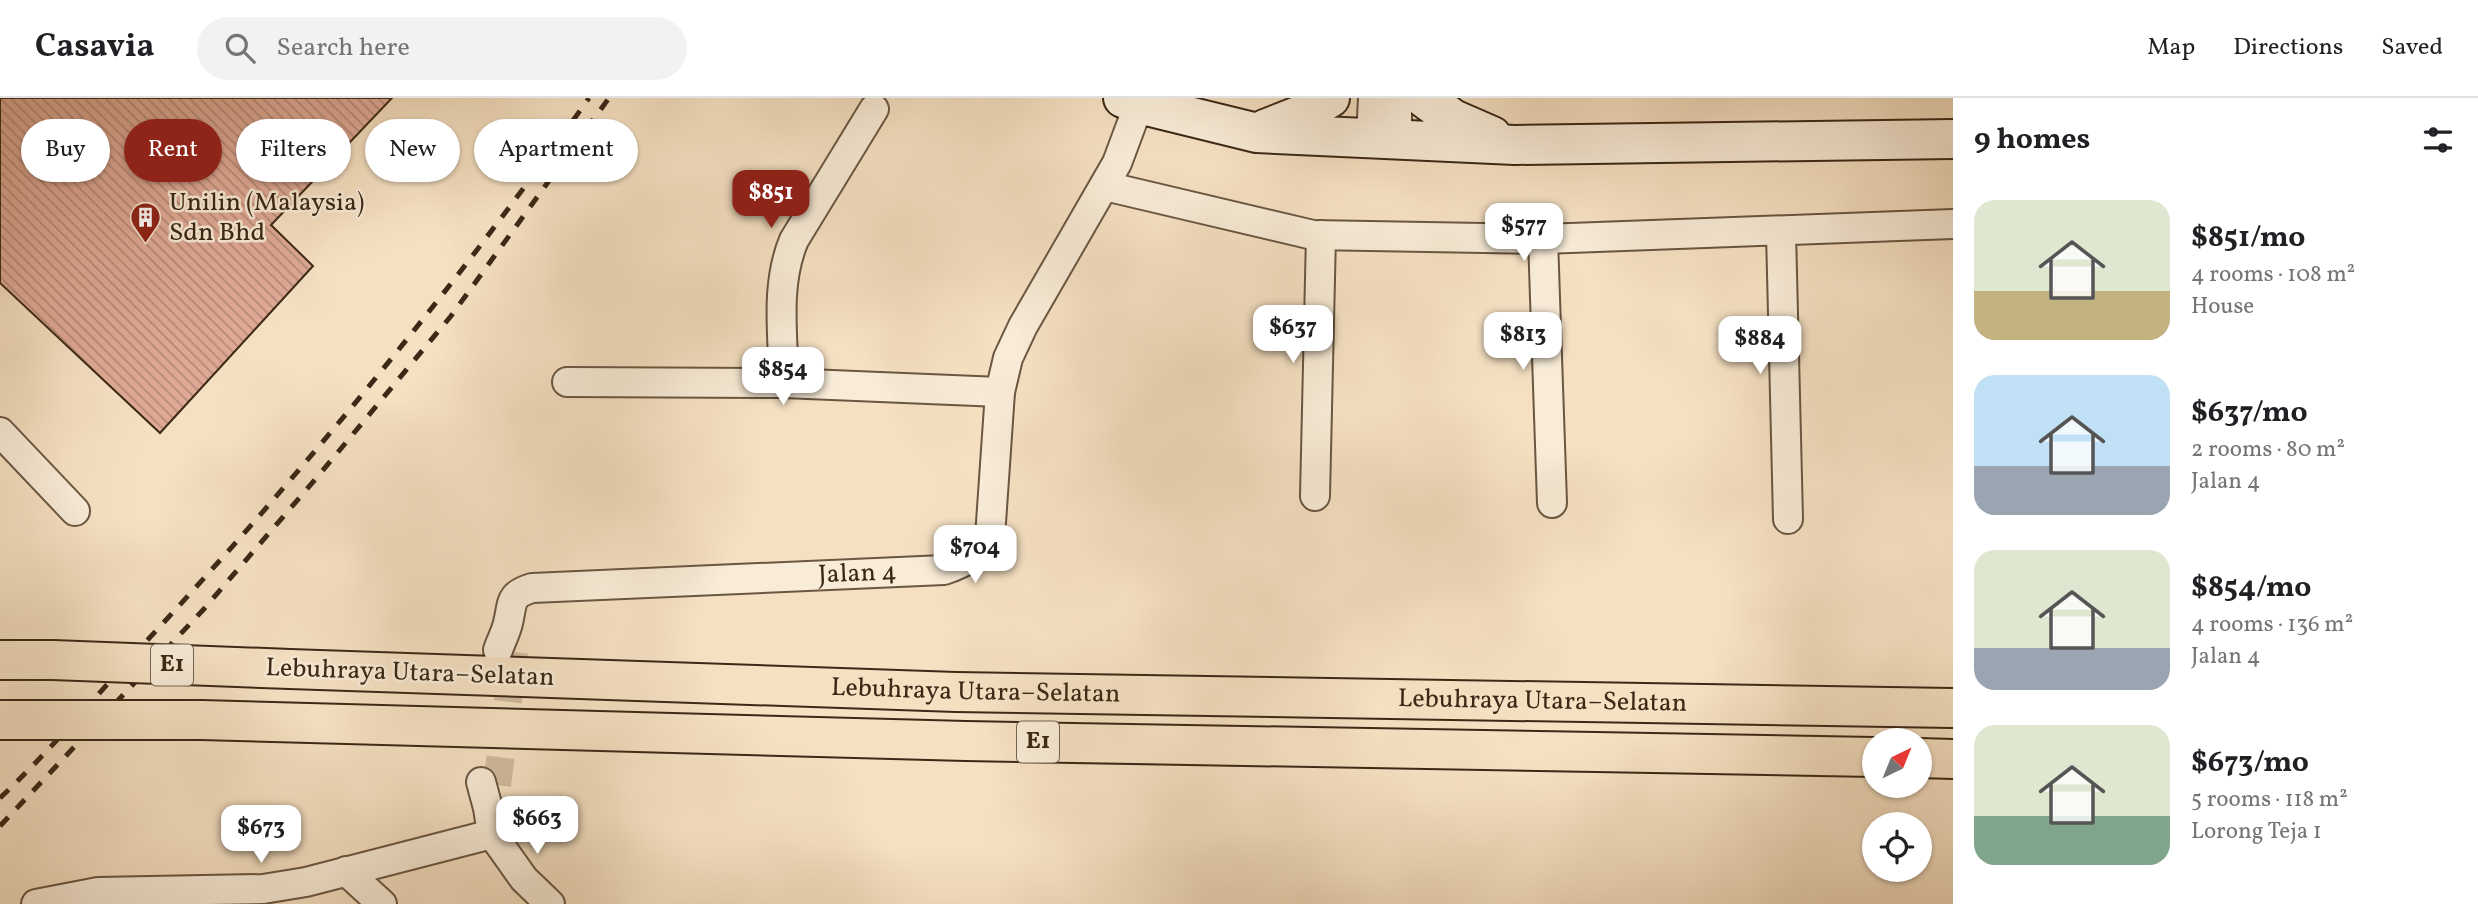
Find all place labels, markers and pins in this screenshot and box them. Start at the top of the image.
pin: $851 [730,170,812,230]
place label: Unilin (Malaysia) Sdn Bhd [169,185,364,251]
building icon: Unilin (Malaysia) Sdn Bhd [129,201,163,245]
pin: $577 [1483,204,1565,263]
pin: $637 [1252,306,1334,365]
pin: $813 [1482,313,1564,372]
pin: $884 [1719,316,1801,376]
pin: $854 [742,348,824,407]
pin: $704 [934,526,1016,585]
pin: $663 [496,796,578,856]
pin: $673 [220,806,302,865]

